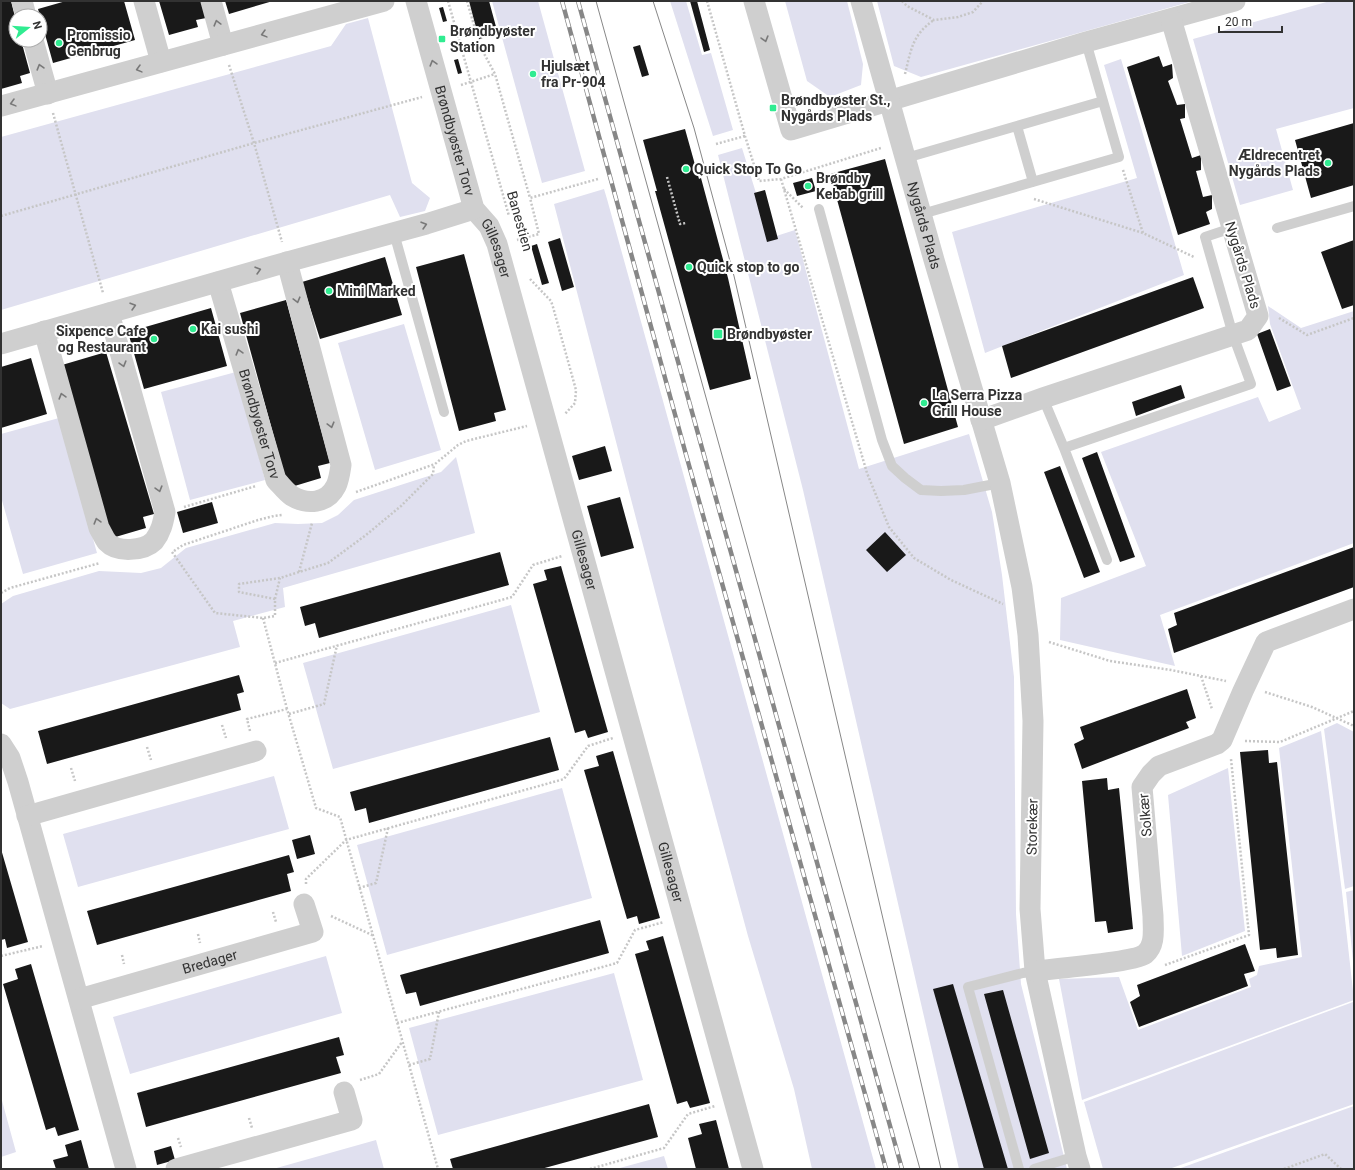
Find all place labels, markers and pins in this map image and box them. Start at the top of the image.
place label: Brøndbyøster Station [450,23,535,55]
place label: Promissio Genbrug [67,27,131,59]
marker: Brøndbyøster Station [437,34,447,44]
marker: Promissio Genbrug [54,38,64,48]
place label: Hjulsæt fra Pr-904 [541,58,606,90]
marker: Hjulsæt fra Pr-904 [528,69,538,79]
place label: Brøndbyøster St., Nygårds Plads [781,92,890,124]
marker: Brøndbyøster St., Nygårds Plads [768,103,778,113]
place label: Ældrecentret Nygårds Plads [1229,147,1320,179]
marker: Ældrecentret Nygårds Plads [1323,158,1333,168]
place label: Quick Stop To Go [694,161,802,177]
marker: Quick Stop To Go [681,164,691,174]
place label: Brøndby Kebab grill [816,170,883,202]
marker: Brøndby Kebab grill [803,181,813,191]
place label: Quick stop to go [697,259,799,275]
marker: Quick stop to go [684,262,694,272]
place label: Mini Marked [337,283,416,299]
marker: Mini Marked [324,286,334,296]
place label: Kai sushi [201,321,258,337]
place label: Sixpence Cafe og Restaurant [56,323,146,355]
marker: Kai sushi [188,324,198,334]
place label: Brøndbyøster [727,326,812,342]
marker: Brøndbyøster [712,328,724,340]
marker: Sixpence Cafe og Restaurant [149,334,159,344]
place label: La Serra Pizza Grill House [932,387,1023,419]
marker: La Serra Pizza Grill House [919,398,929,408]

